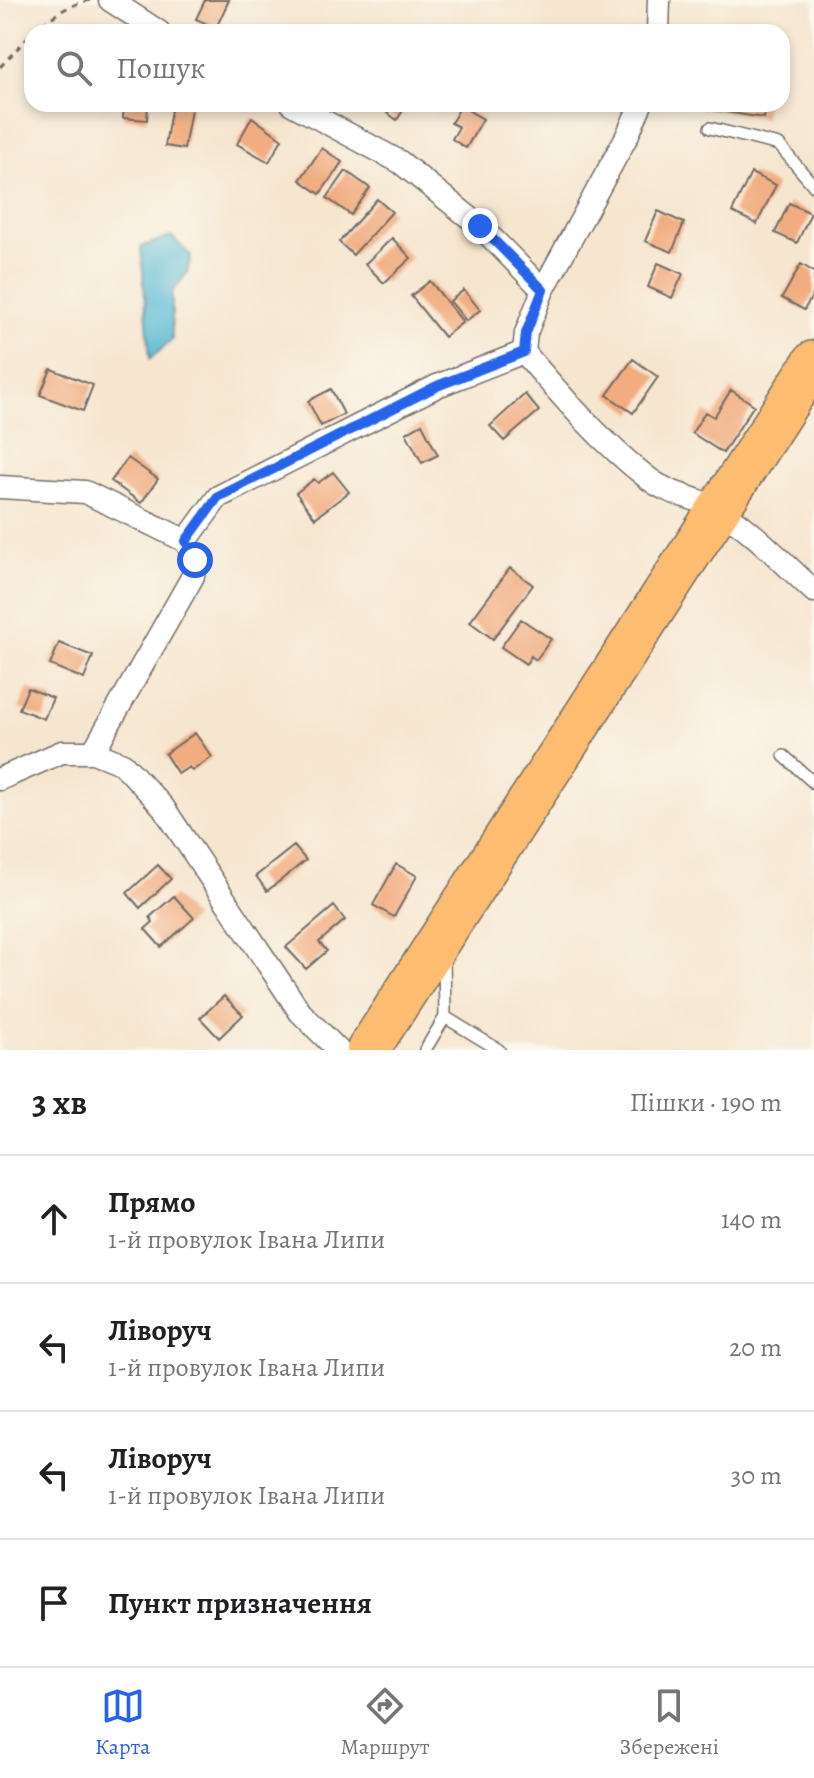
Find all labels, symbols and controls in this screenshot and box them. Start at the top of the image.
search box [24,24,790,112]
icon: search [52,46,96,90]
text: Пошук [116,48,206,88]
route end [462,208,498,244]
route start [177,542,213,578]
text: 3 хв [32,1079,87,1126]
text: Пішки · 190 m [630,1085,782,1120]
text: Прямо [108,1182,195,1222]
icon: ahead [32,1197,76,1241]
text: 140 m [721,1202,782,1237]
text: 1-й провулок Івана Липи [108,1222,385,1257]
text: Ліворуч [108,1310,212,1350]
icon: left [32,1325,76,1369]
text: 20 m [729,1330,782,1365]
text: 1-й провулок Івана Липи [108,1350,385,1385]
text: Ліворуч [108,1438,212,1478]
icon: left [32,1453,76,1497]
text: 30 m [731,1458,782,1493]
text: 1-й провулок Івана Липи [108,1478,385,1513]
icon: arrive [32,1581,76,1625]
text: Пункт призначення [108,1583,372,1623]
tab: Карта [95,1684,150,1762]
tab: Маршрут [340,1684,430,1762]
tab: Збережені [619,1684,719,1762]

